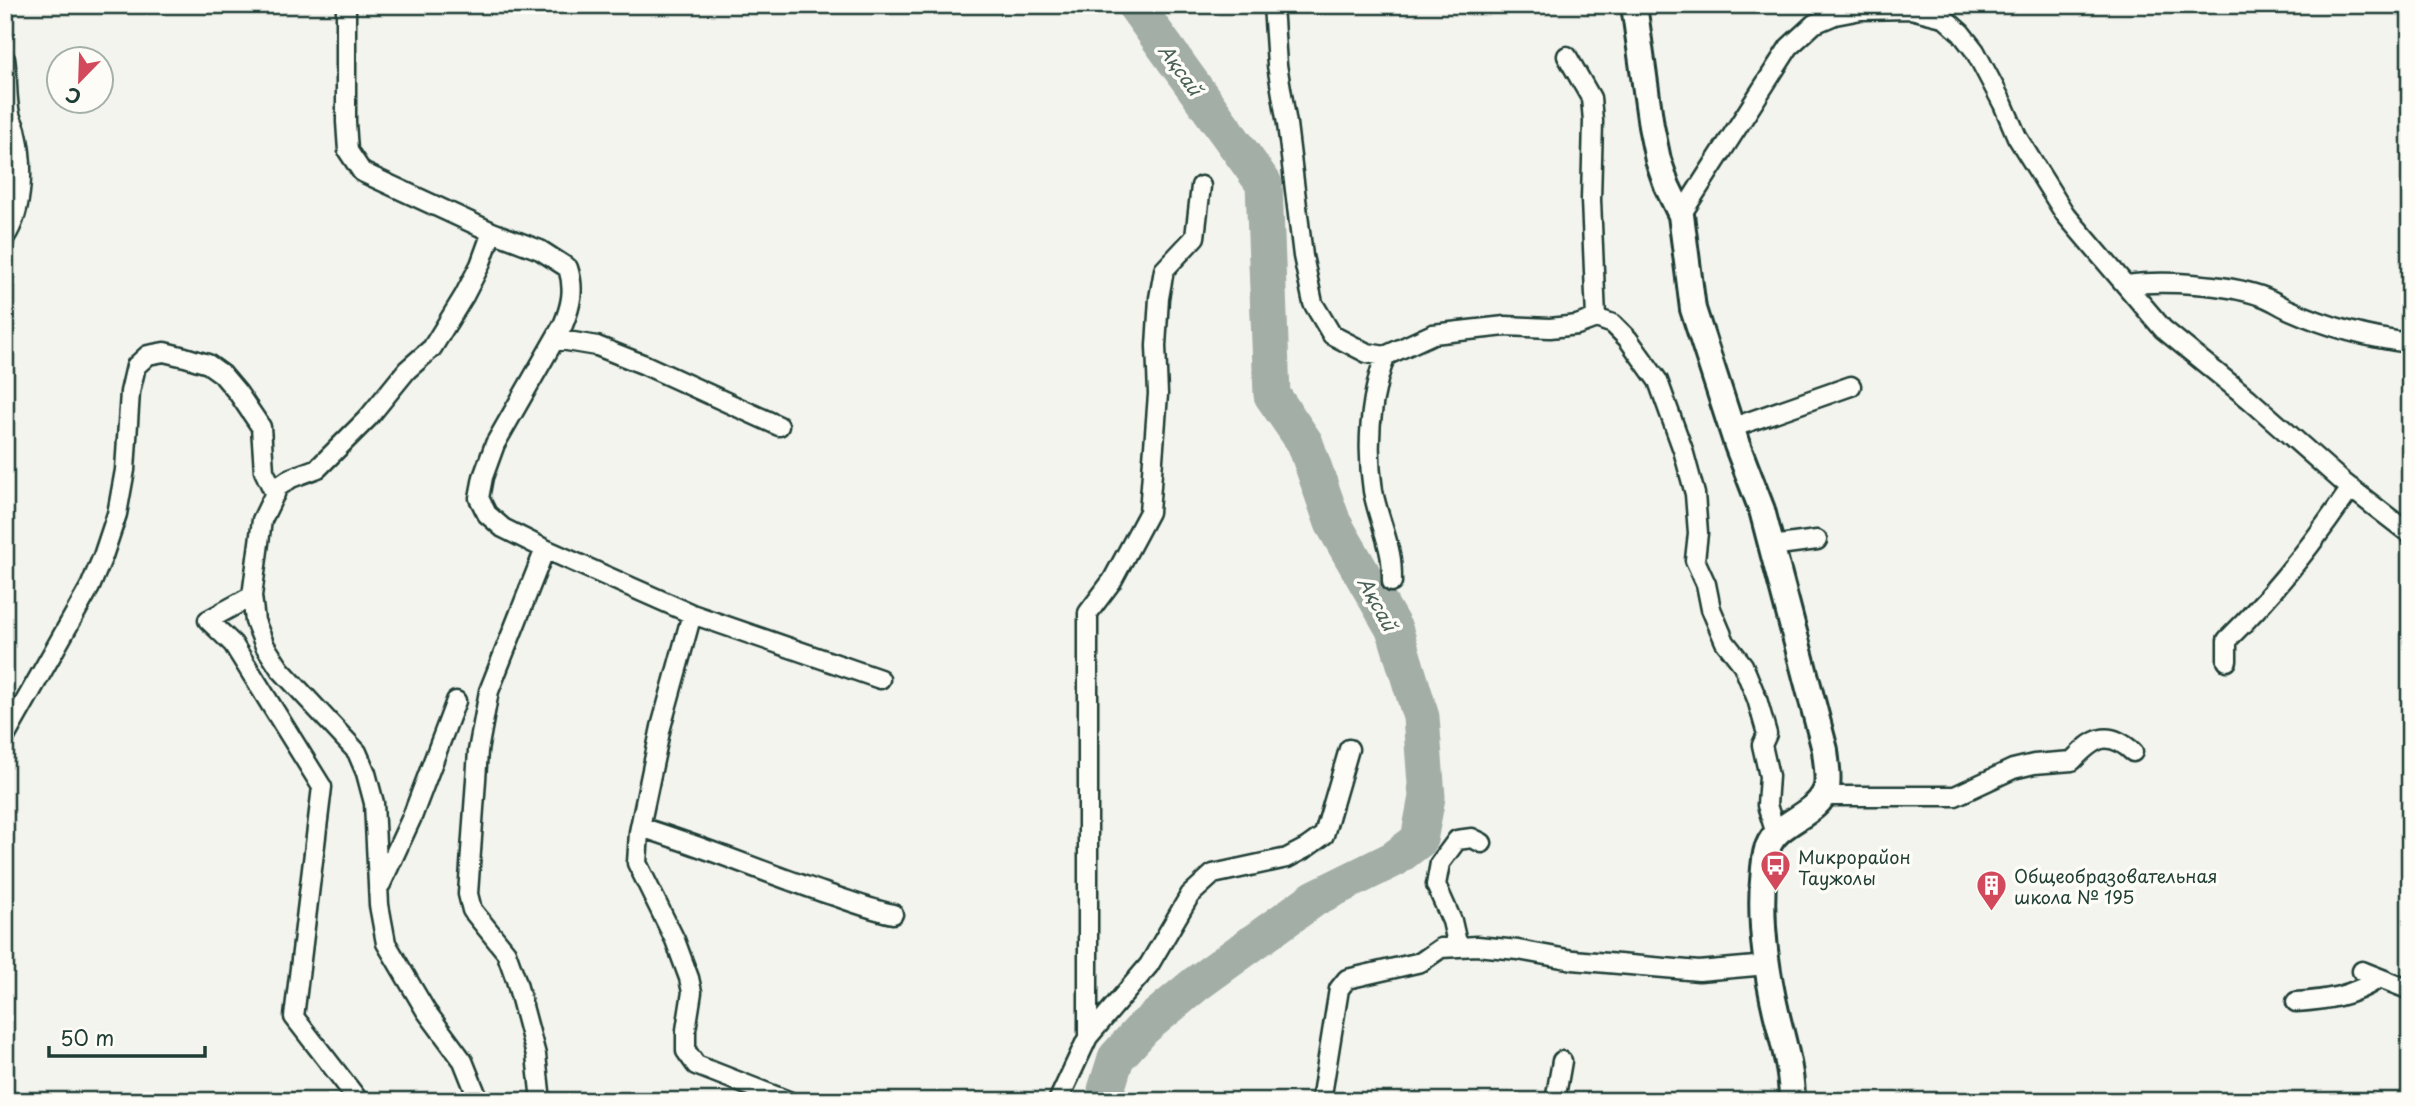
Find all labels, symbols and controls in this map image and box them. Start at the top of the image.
water label: Ақсай [1153,37,1211,103]
north arrow [46,46,116,116]
text: С [61,81,85,112]
water label: Ақсай [1352,571,1406,638]
place label: Микрорайон Таужолы [1798,843,1911,891]
bus stop icon: Микрорайон Таужолы [1758,849,1792,893]
place label: Общеобразовательная школа № 195 [2014,862,2217,910]
building icon: Общеобразовательная школа № 195 [1974,868,2008,912]
scale bar [49,1015,205,1059]
text: 50 m [60,1021,114,1053]

